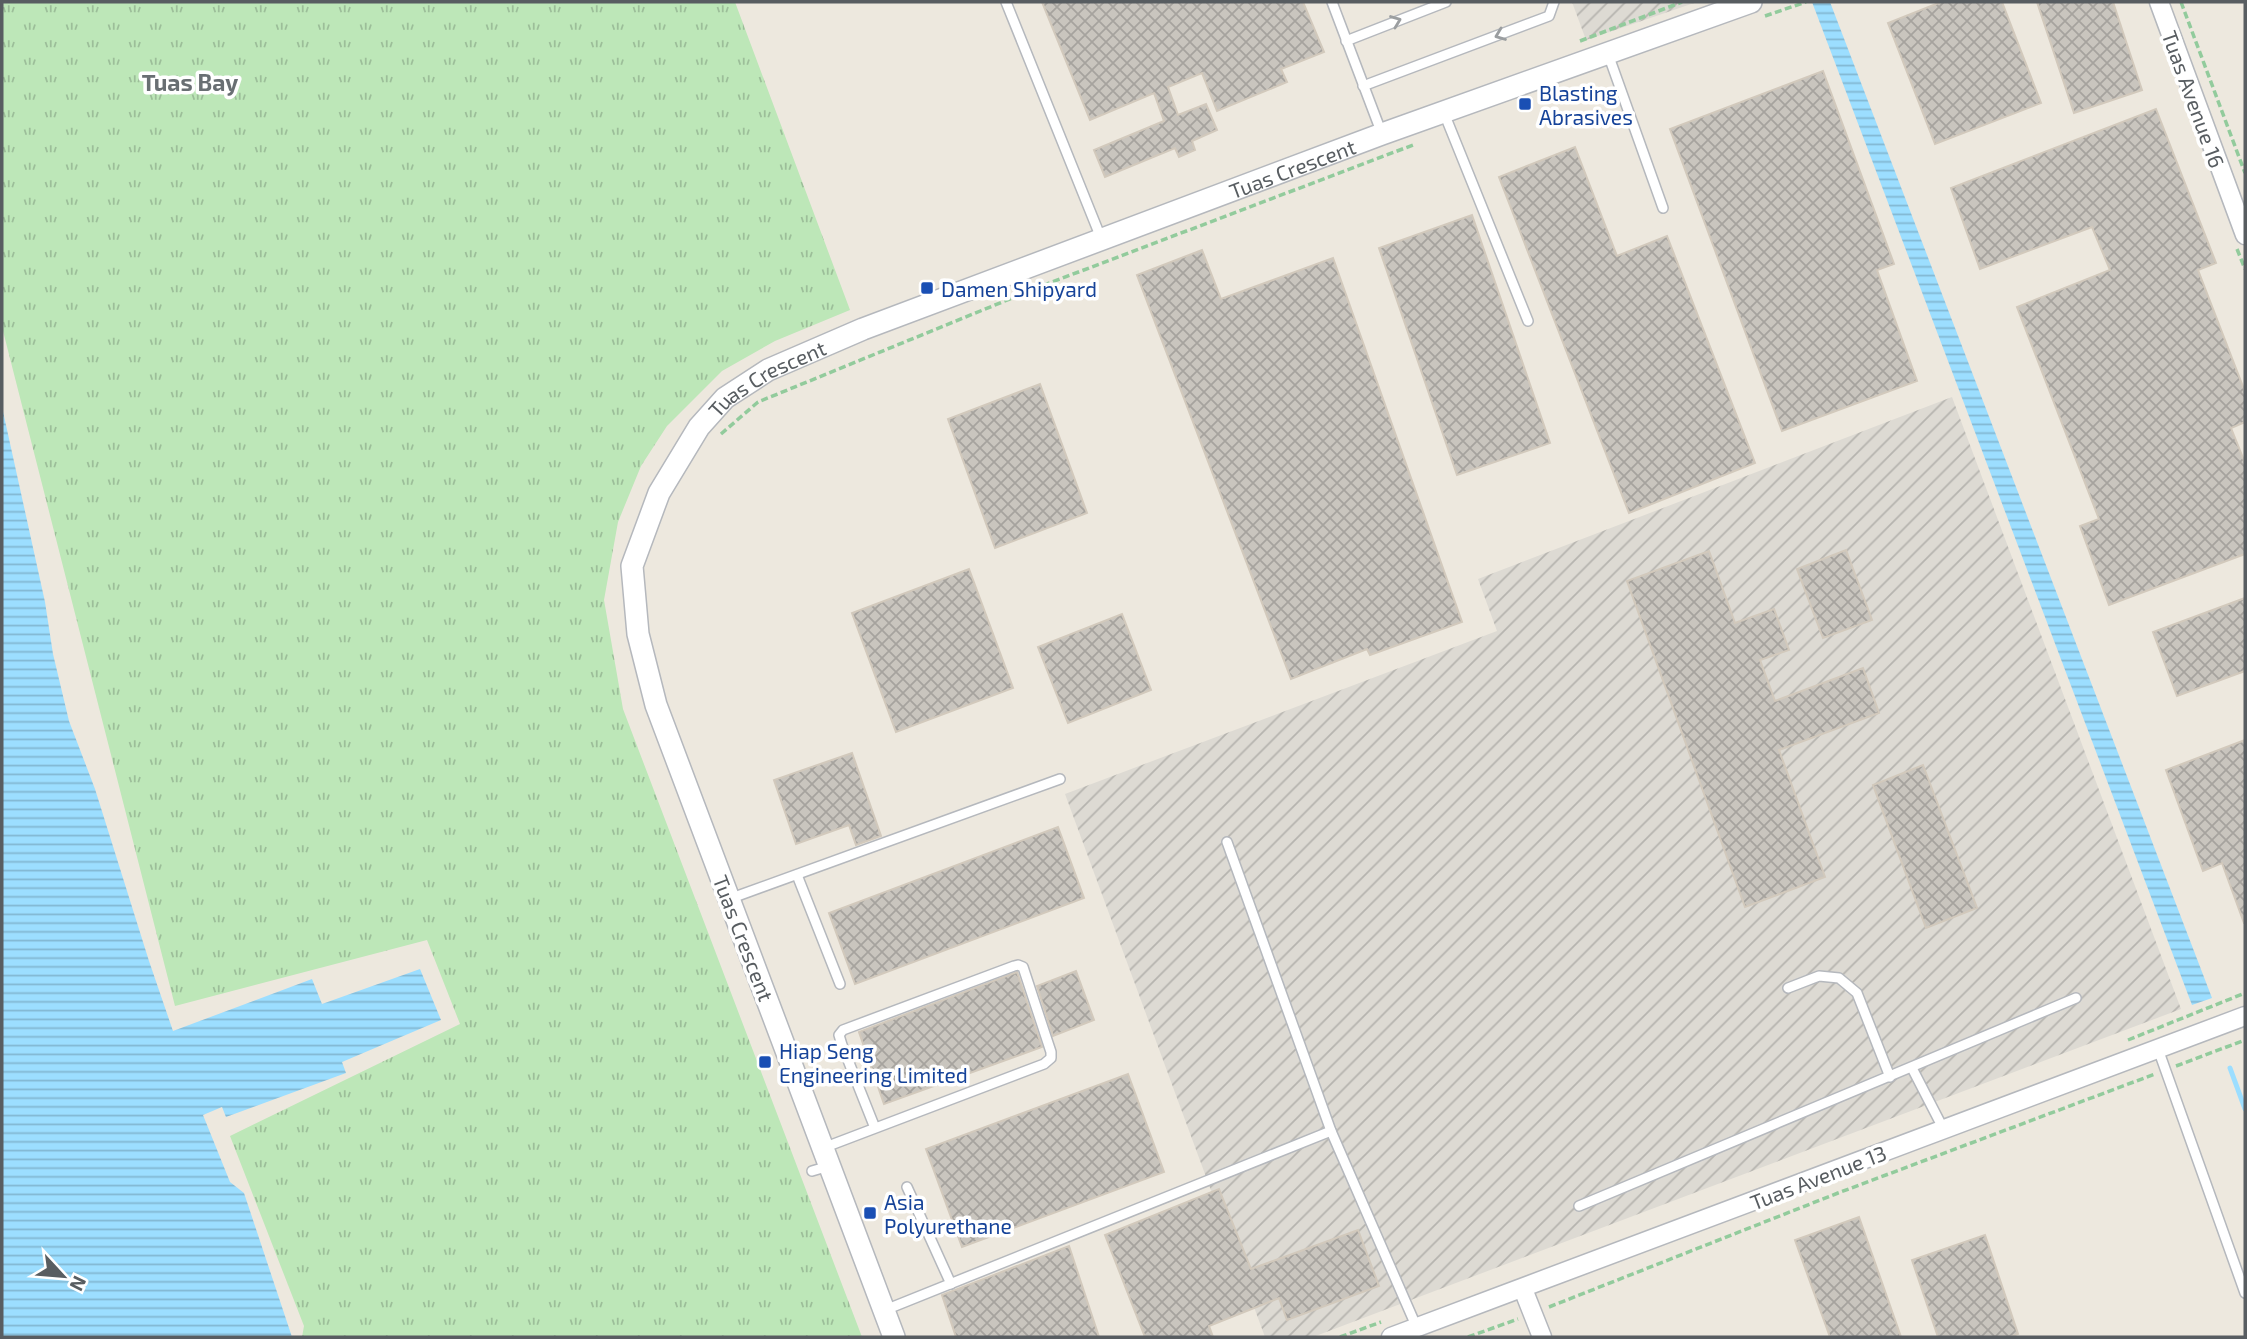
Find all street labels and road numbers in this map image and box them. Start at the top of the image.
street label: Tuas Avenue 16 [2158,27,2230,171]
street label: Tuas Crescent [1226,133,1359,203]
street label: Tuas Crescent [702,334,829,421]
street label: Tuas Crescent [709,872,779,1004]
street label: Tuas Avenue 13 [1746,1140,1890,1214]

